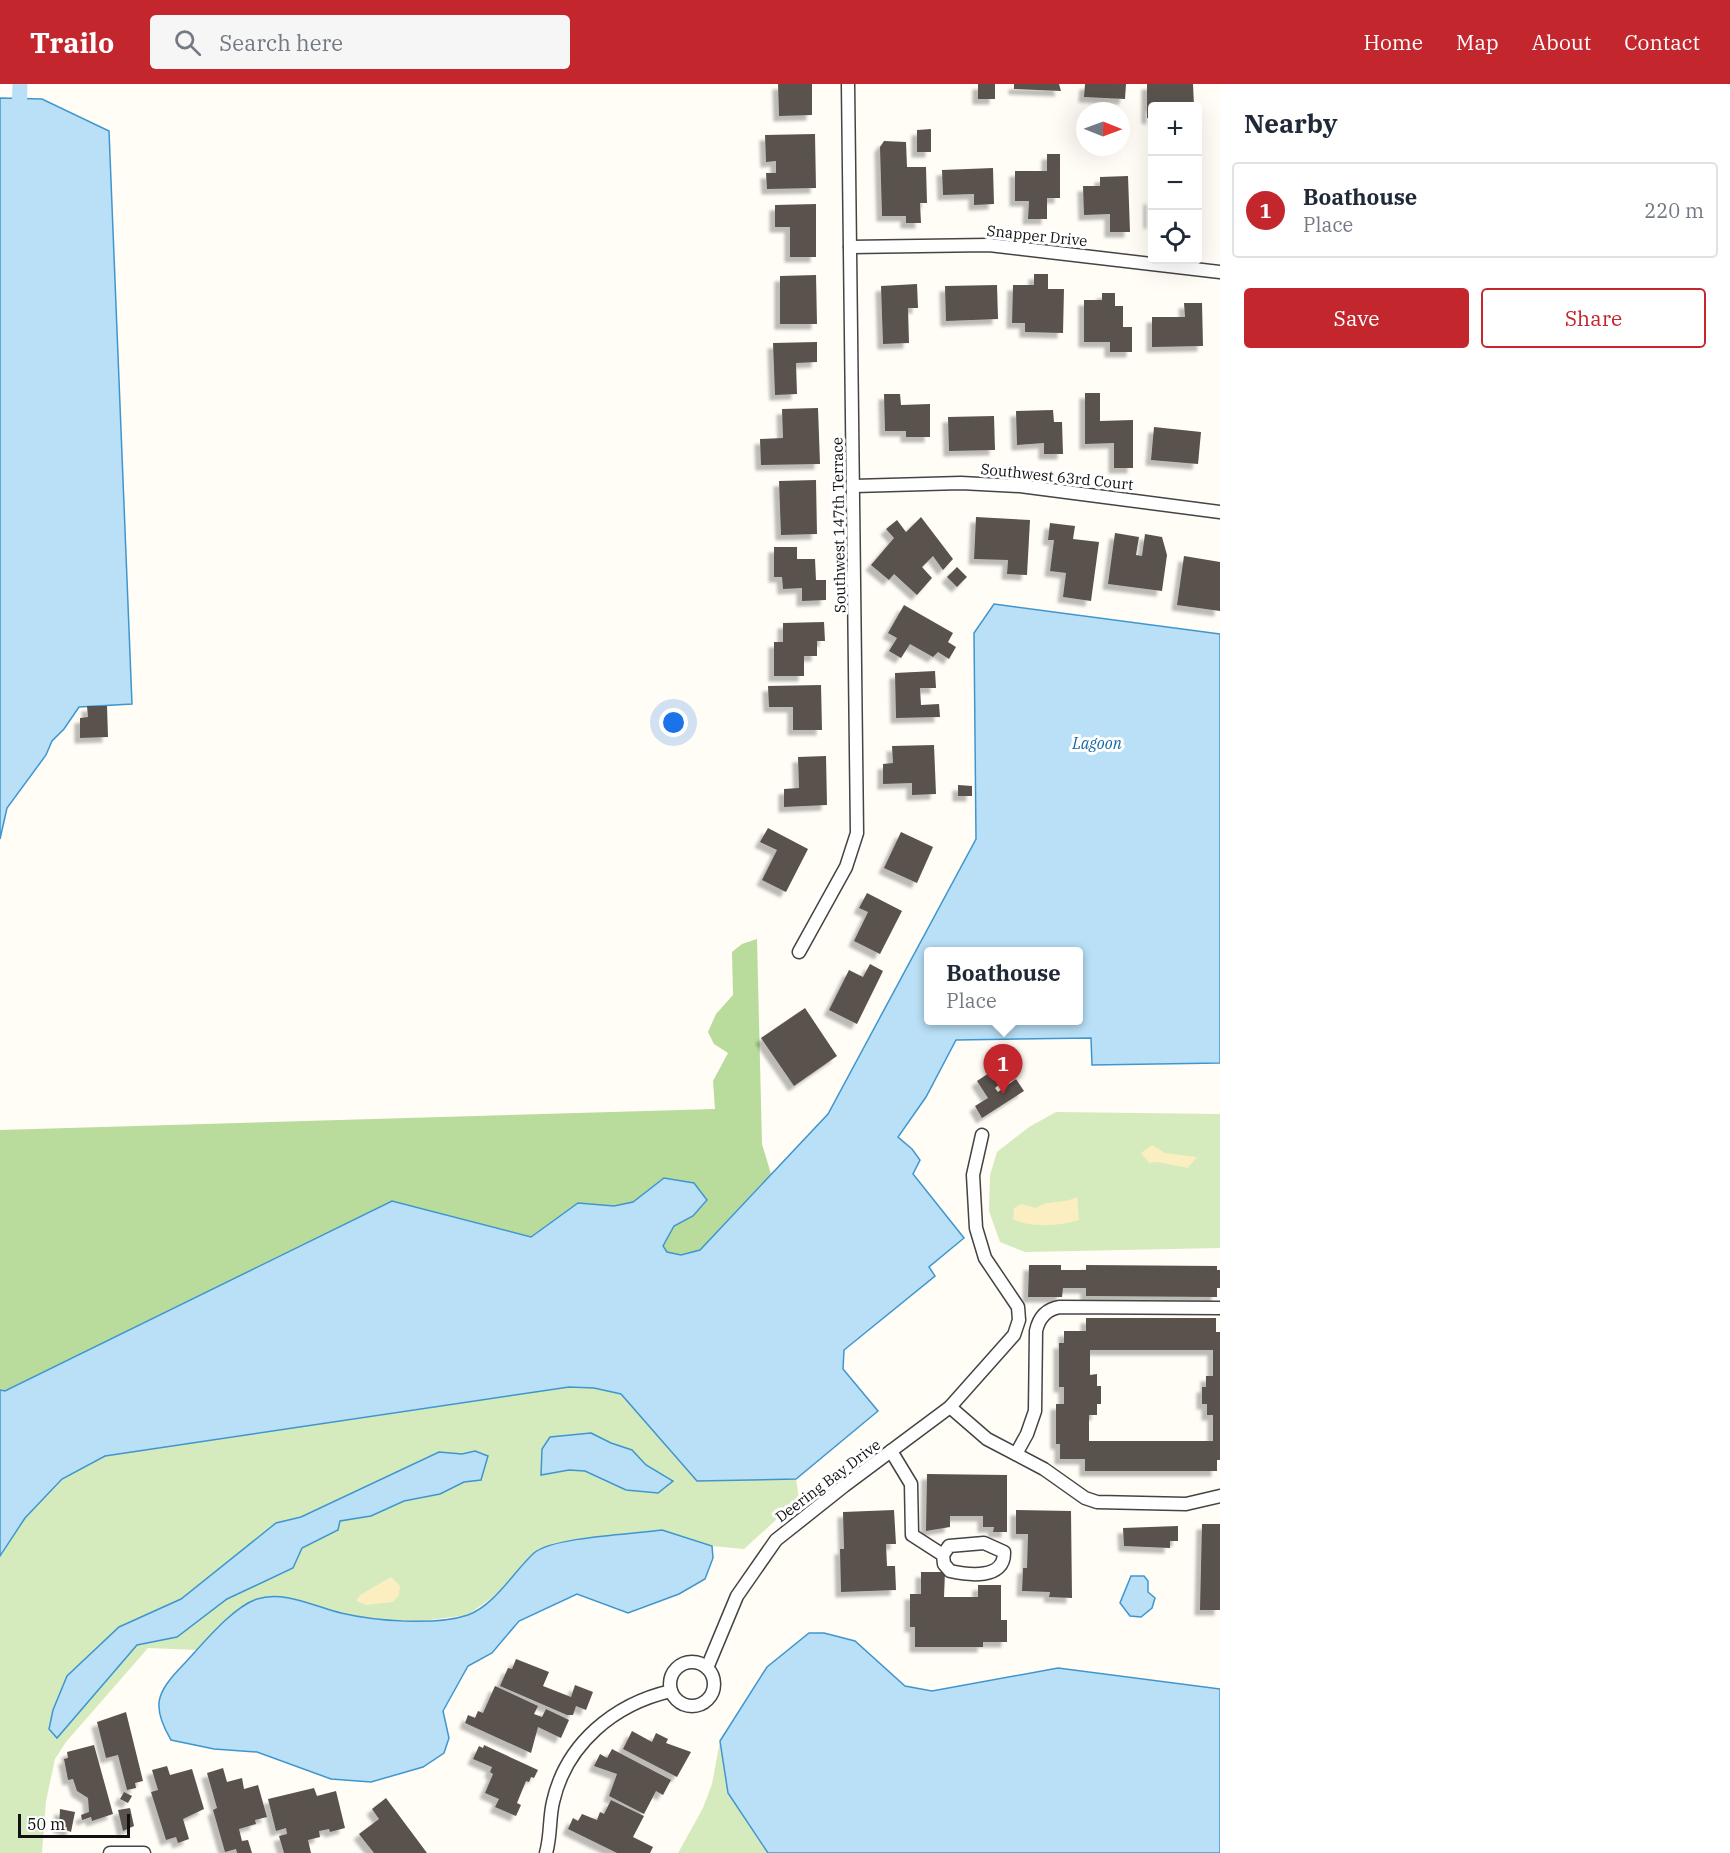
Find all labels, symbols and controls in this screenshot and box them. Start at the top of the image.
search box [150,15,570,69]
text: Trailo [30,24,114,61]
icon: search [171,26,204,59]
text: Search here [219,28,343,57]
text: Home [1363,28,1423,56]
text: Map [1456,28,1499,56]
text: About [1532,28,1591,56]
text: Contact [1624,28,1700,56]
north arrow [1076,102,1130,156]
map controls [1148,102,1202,264]
button: + [1148,102,1202,156]
text: Nearby [1244,106,1338,140]
button: − [1148,156,1202,210]
text: Boathouse [1303,182,1417,211]
text: 1 [1260,197,1272,224]
text: 220 m [1644,197,1704,224]
button: locate [1148,210,1202,264]
text: Place [1303,211,1353,238]
street label: Snapper Drive [986,221,1088,250]
button: Save [1244,288,1469,348]
button: Share [1481,288,1706,348]
street label: Southwest 147th Terrace [827,437,850,613]
street label: Southwest 63rd Court [980,459,1134,494]
your location [659,708,688,737]
water label: Lagoon [1071,733,1122,753]
popup [924,947,1083,1025]
text: Boathouse [946,958,1061,987]
text: Place [946,987,997,1014]
pin: 1 [984,1044,1022,1094]
street label: Deering Bay Drive [771,1435,884,1526]
scale bar [18,1811,130,1838]
text: 50 m [27,1814,65,1834]

